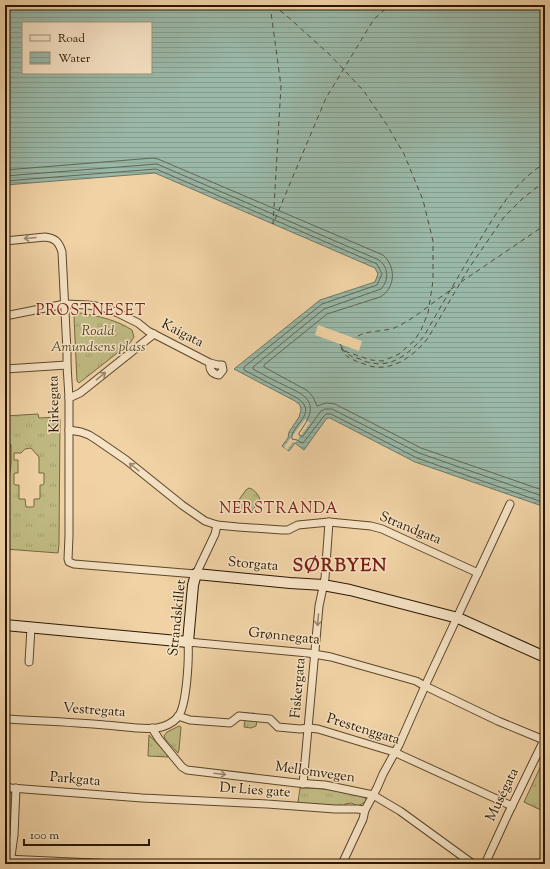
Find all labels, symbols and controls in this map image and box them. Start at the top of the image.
legend [22,22,152,74]
text: Road [58,30,85,48]
text: Water [58,50,91,68]
one-way arrow [24,235,37,242]
district label: PROSTNESET [36,301,146,322]
street label: Kaigata [157,315,207,353]
park label: Roald Amundsens plass [51,322,146,358]
one-way arrow [96,372,106,381]
street label: Kirkegata [44,375,66,433]
one-way arrow [129,463,140,471]
district label: NERSTRANDA [219,499,339,520]
street label: Strandgata [376,508,444,551]
street label: Storgata [227,553,280,577]
district label: SØRBYEN [293,554,387,580]
street label: Strandskillet [164,579,192,657]
one-way arrow [315,613,322,626]
street label: Grønnegata [247,623,321,651]
street label: Fiskergata [286,656,312,719]
street label: Vestregata [62,699,127,723]
street label: Prestenggata [324,709,403,751]
street label: Mellomvegen [274,757,356,789]
street label: Muségata [481,764,525,825]
street label: Parkgata [49,768,102,792]
one-way arrow [213,770,226,778]
street label: Dr Lies gate [219,779,291,803]
scale bar [24,821,149,847]
text: 100 m [30,827,59,845]

